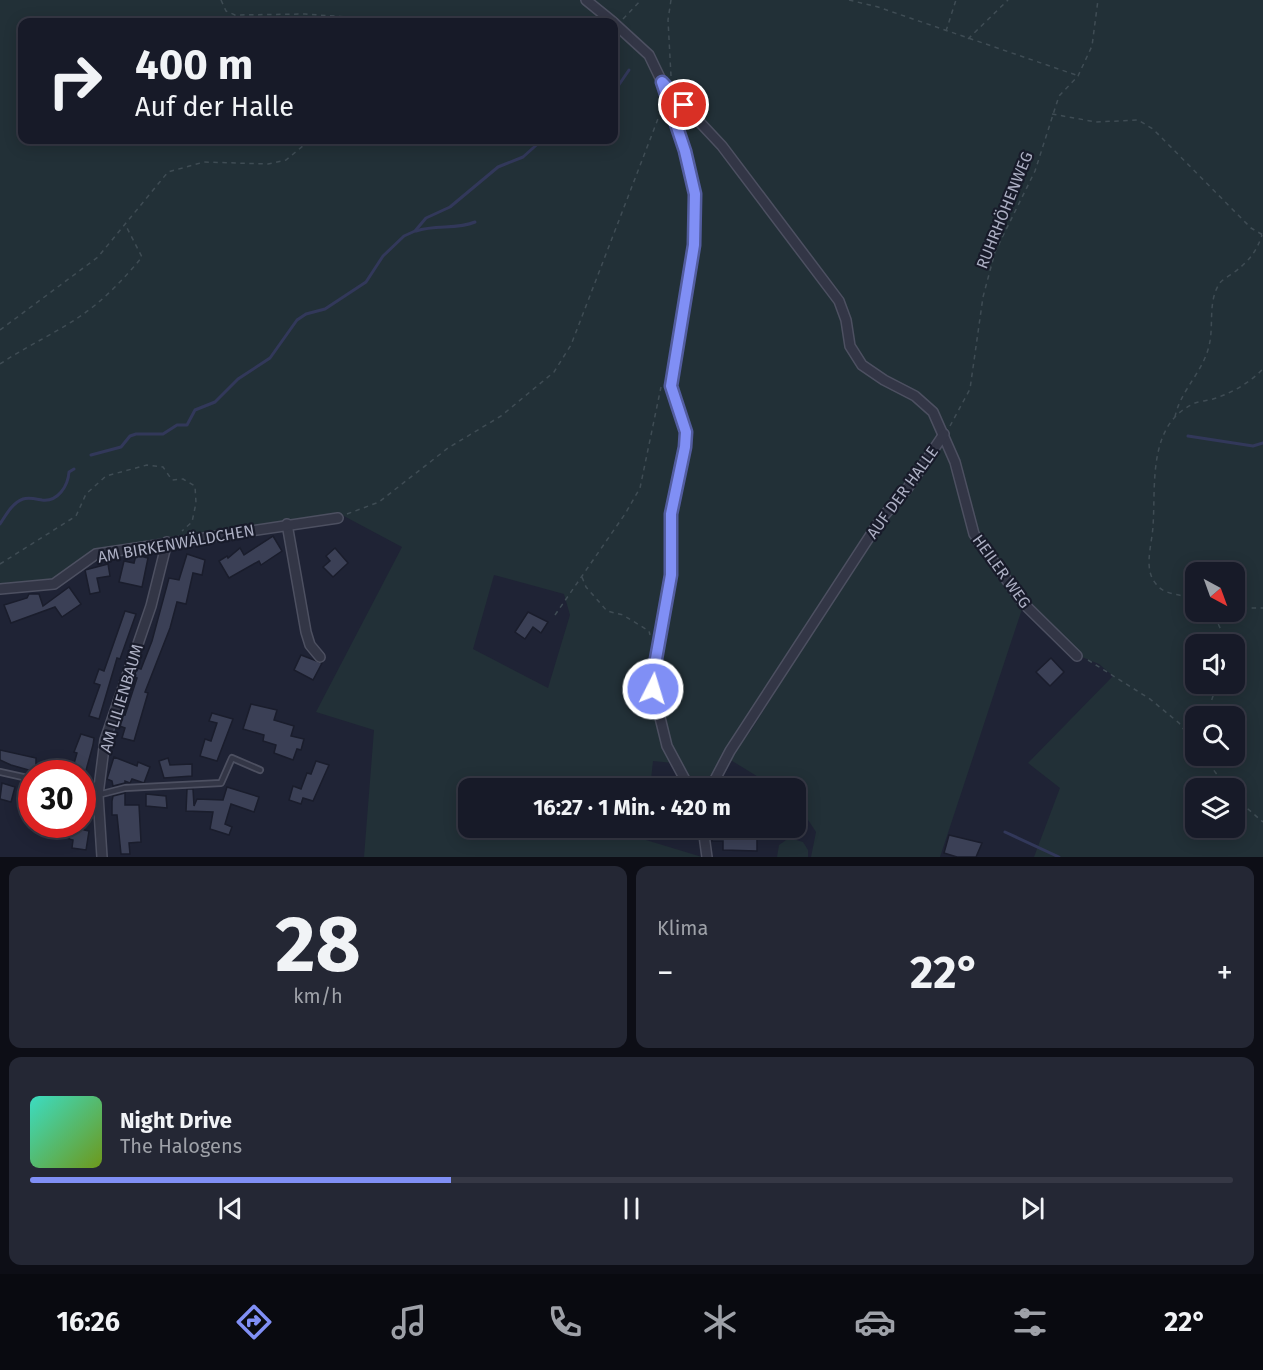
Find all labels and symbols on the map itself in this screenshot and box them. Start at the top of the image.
pin [658,79,709,130]
street label: RUHRHÖHENWEG [972,149,1037,272]
street label: AUF DER HALLE [863,443,942,542]
street label: AM BIRKENWÄLDCHEN [96,520,256,567]
street label: HEILER WEG [969,531,1035,612]
north arrow [1185,562,1245,622]
street label: AM LILIENBAUM [96,642,147,755]
position arrow [621,657,685,721]
speed limit sign: 30 [18,760,96,838]

